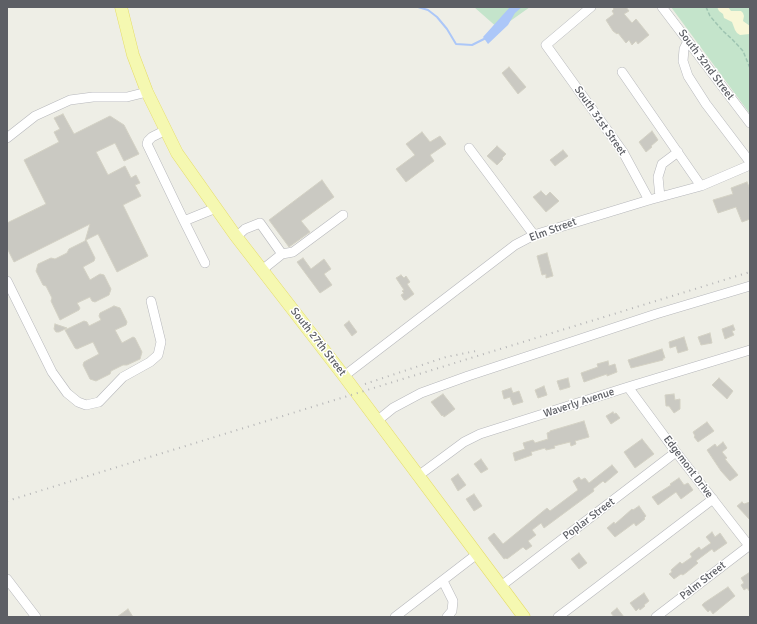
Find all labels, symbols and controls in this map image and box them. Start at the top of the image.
street label: South 32nd Street [675,27,737,103]
street label: South 31st Street [571,84,629,158]
street label: Elm Street [528,215,578,245]
street label: South 27th Street [287,305,349,379]
street label: Waverly Avenue [542,385,616,421]
street label: Edgemont Drive [660,433,716,501]
street label: Poplar Street [560,495,618,543]
street label: Palm Street [677,559,729,603]

